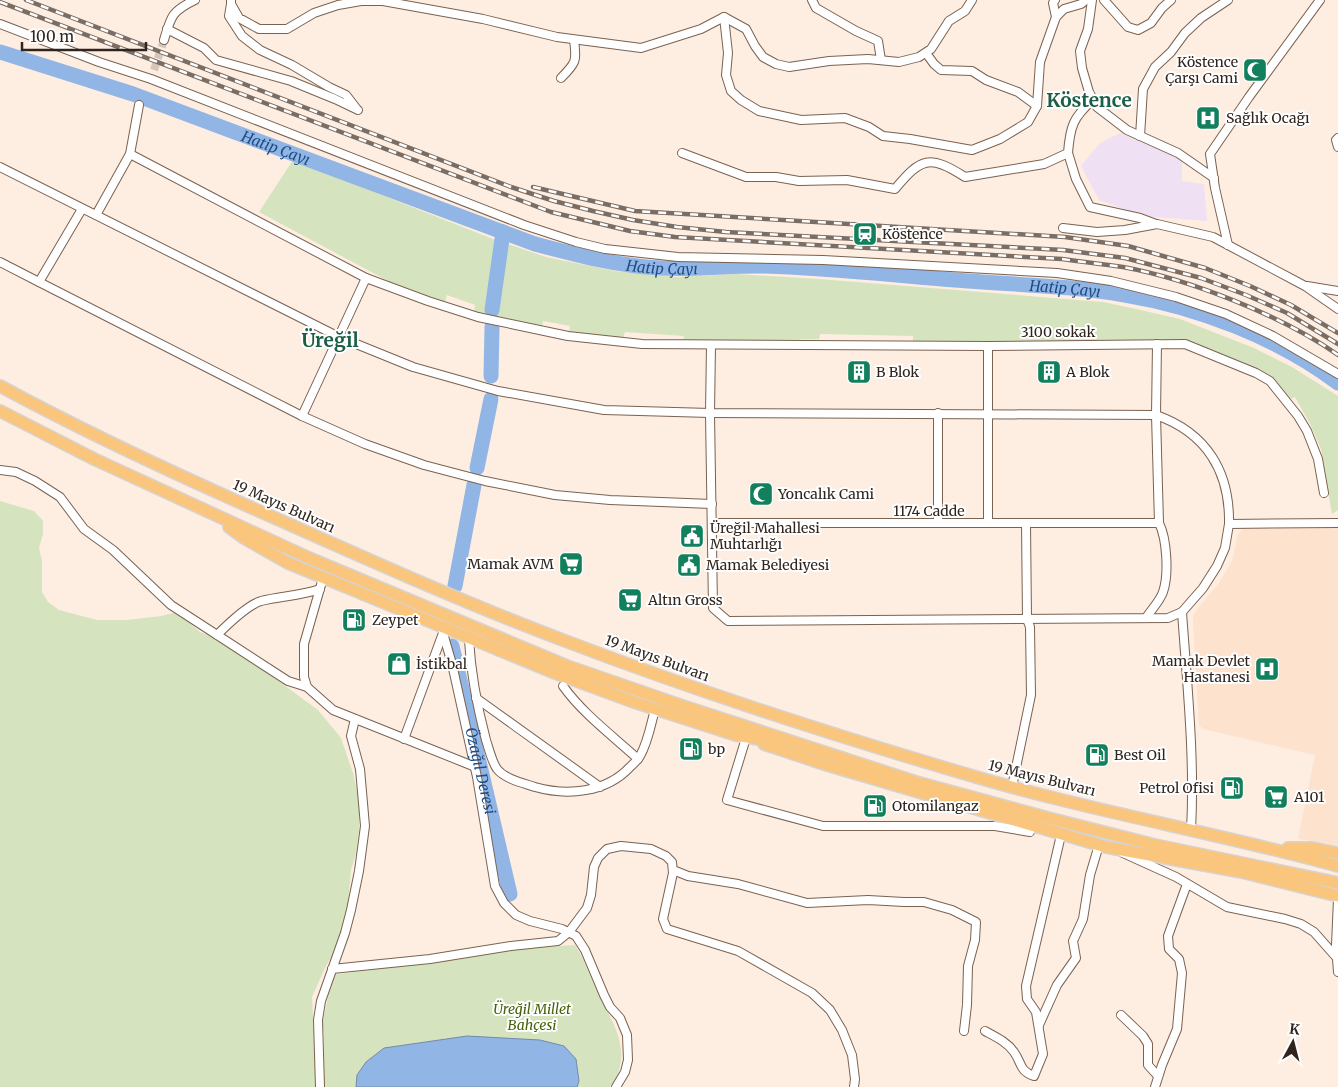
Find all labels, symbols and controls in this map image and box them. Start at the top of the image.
scale bar [22,20,146,52]
text: 100 m [30,27,74,46]
place label: Köstence Çarşı Cami [1165,53,1238,87]
mosque icon: Köstence Çarşı Cami [1242,57,1268,83]
district label: Köstence [1046,88,1132,112]
hospital icon: Sağlık Ocağı [1195,105,1221,131]
place label: Sağlık Ocağı [1226,109,1310,127]
water label: Hatip Çayı [238,126,313,169]
station icon: Köstence [852,221,878,247]
place label: Köstence [882,225,943,243]
water label: Hatip Çayı [624,255,698,278]
water label: Hatip Çayı [1028,275,1102,301]
street label: 3100 sokak [1021,323,1095,341]
district label: Üreğil [301,328,359,352]
building icon: B Blok [846,359,872,385]
building icon: A Blok [1036,359,1062,385]
place label: B Blok [876,363,919,381]
place label: A Blok [1065,363,1110,381]
street label: 19 Mayıs Bulvarı [230,475,338,537]
mosque icon: Yoncalık Cami [748,481,774,507]
place label: Yoncalık Cami [777,485,875,503]
street label: 1174 Cadde [893,502,965,520]
place label: Üreğil Mahallesi Muhtarlığı [710,519,820,553]
public building icon: Üreğil Mahallesi Muhtarlığı [679,523,705,549]
supermarket icon: Mamak AVM [558,551,584,577]
public building icon: Mamak Belediyesi [676,552,702,578]
place label: Mamak AVM [467,555,554,573]
place label: Mamak Belediyesi [706,556,830,574]
supermarket icon: Altın Gross [617,587,643,613]
place label: Altın Gross [647,591,723,609]
fuel station icon: Zeypet [341,607,367,633]
place label: Zeypet [372,611,419,629]
street label: 19 Mayıs Bulvarı [602,631,712,685]
shop icon: İstikbal [386,651,412,677]
place label: Mamak Devlet Hastanesi [1152,652,1251,686]
place label: İstikbal [416,655,468,673]
hospital icon: Mamak Devlet Hastanesi [1254,656,1280,682]
water label: Özağıl Deresi [462,725,501,816]
fuel station icon: bp [678,736,704,762]
place label: bp [707,740,725,758]
fuel station icon: Best Oil [1084,742,1110,768]
place label: Best Oil [1114,746,1166,764]
street label: 19 Mayıs Bulvarı [987,756,1098,800]
fuel station icon: Petrol Ofisi [1219,775,1245,801]
place label: Petrol Ofisi [1139,779,1214,797]
supermarket icon: A101 [1263,784,1289,810]
place label: A101 [1293,788,1324,806]
fuel station icon: Otomilangaz [862,793,888,819]
place label: Otomilangaz [892,797,979,815]
park label: Üreğil Millet Bahçesi [493,1000,571,1034]
north arrow [1268,1017,1318,1067]
text: K [1288,1020,1301,1039]

